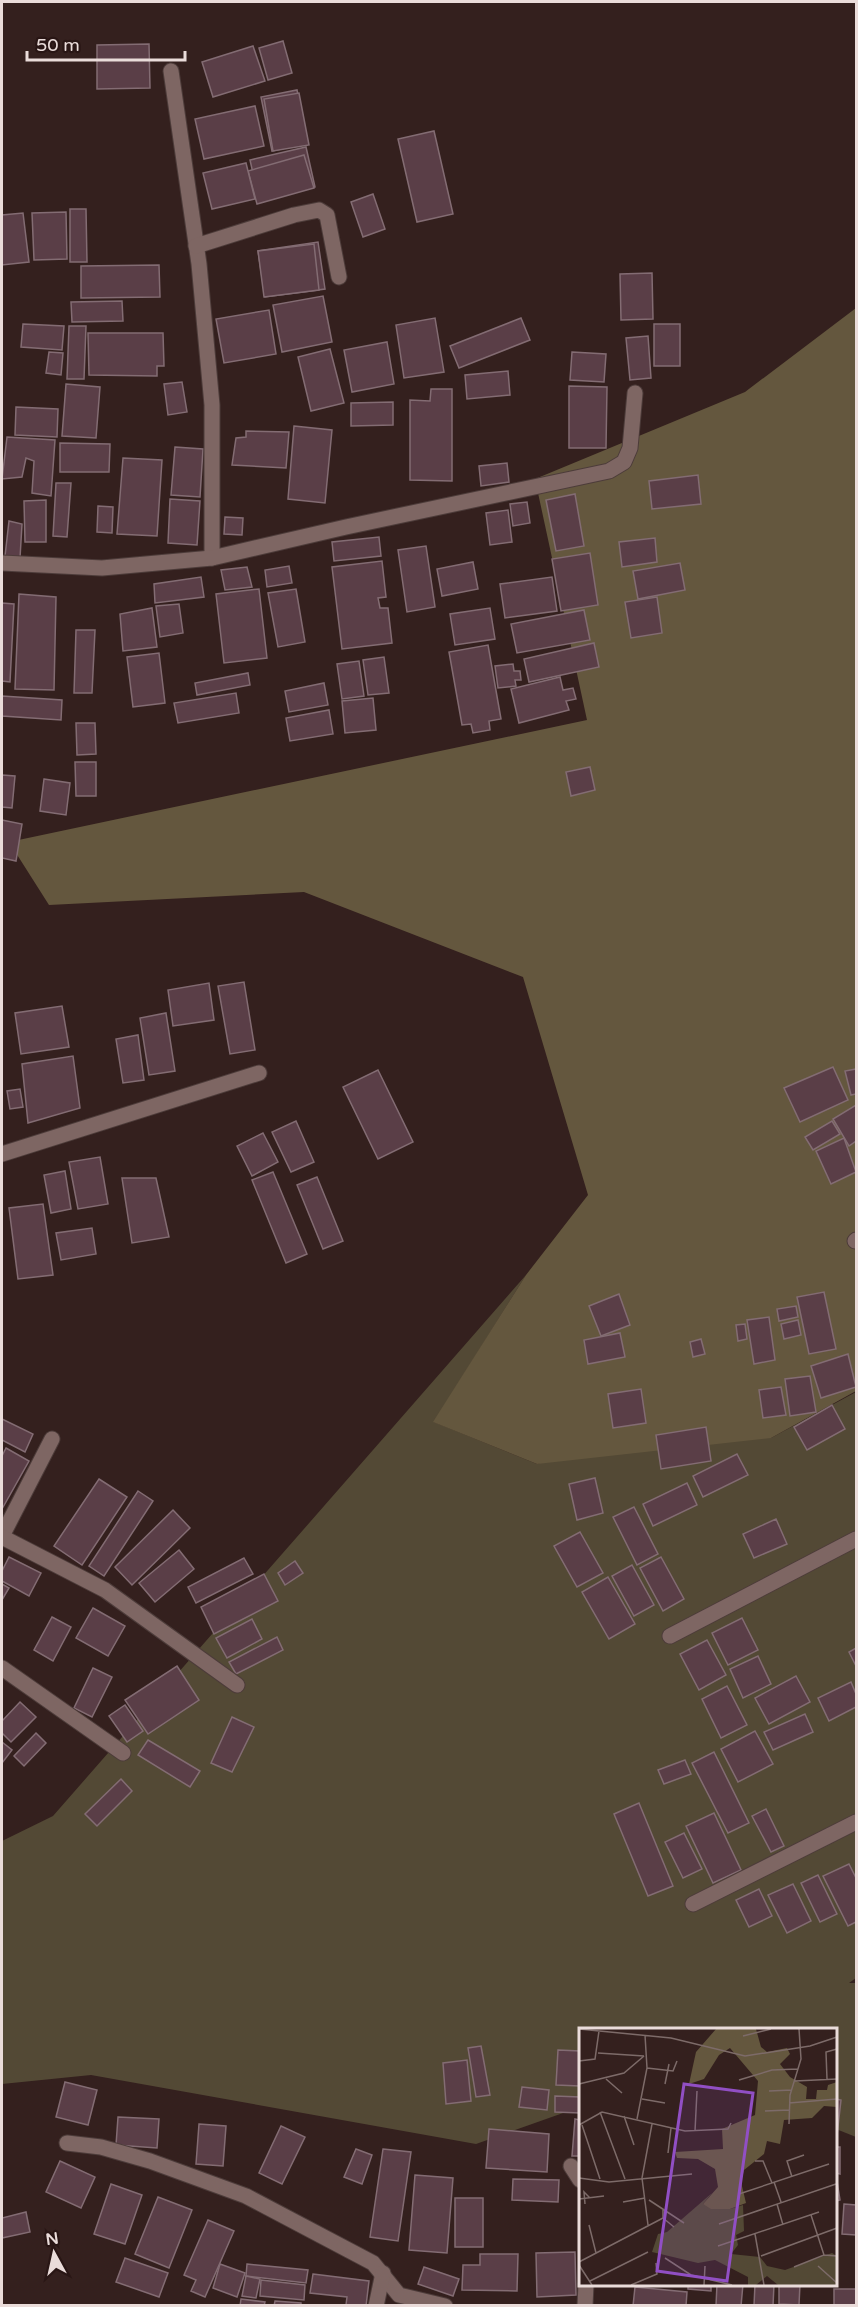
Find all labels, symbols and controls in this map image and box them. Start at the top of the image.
scale bar [27,24,184,62]
text: 50 m [36,34,80,56]
inset map [579,2028,837,2286]
north arrow [24,2223,84,2283]
text: N [44,2228,60,2250]

